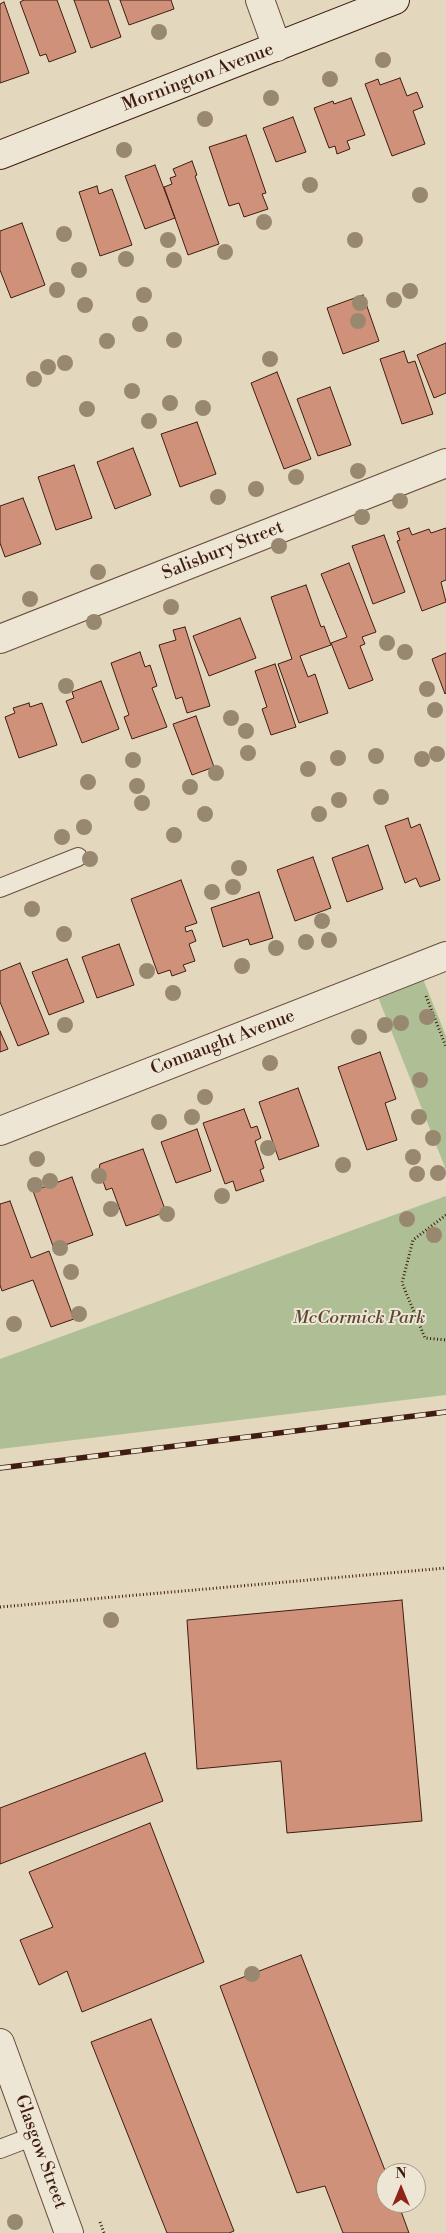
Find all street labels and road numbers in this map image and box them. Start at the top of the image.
street label: Mornington Avenue [119,39,277,117]
street label: Salisbury Street [159,517,287,585]
street label: Connaught Avenue [148,1006,298,1080]
street label: Glasgow Street [9,2092,71,2212]

